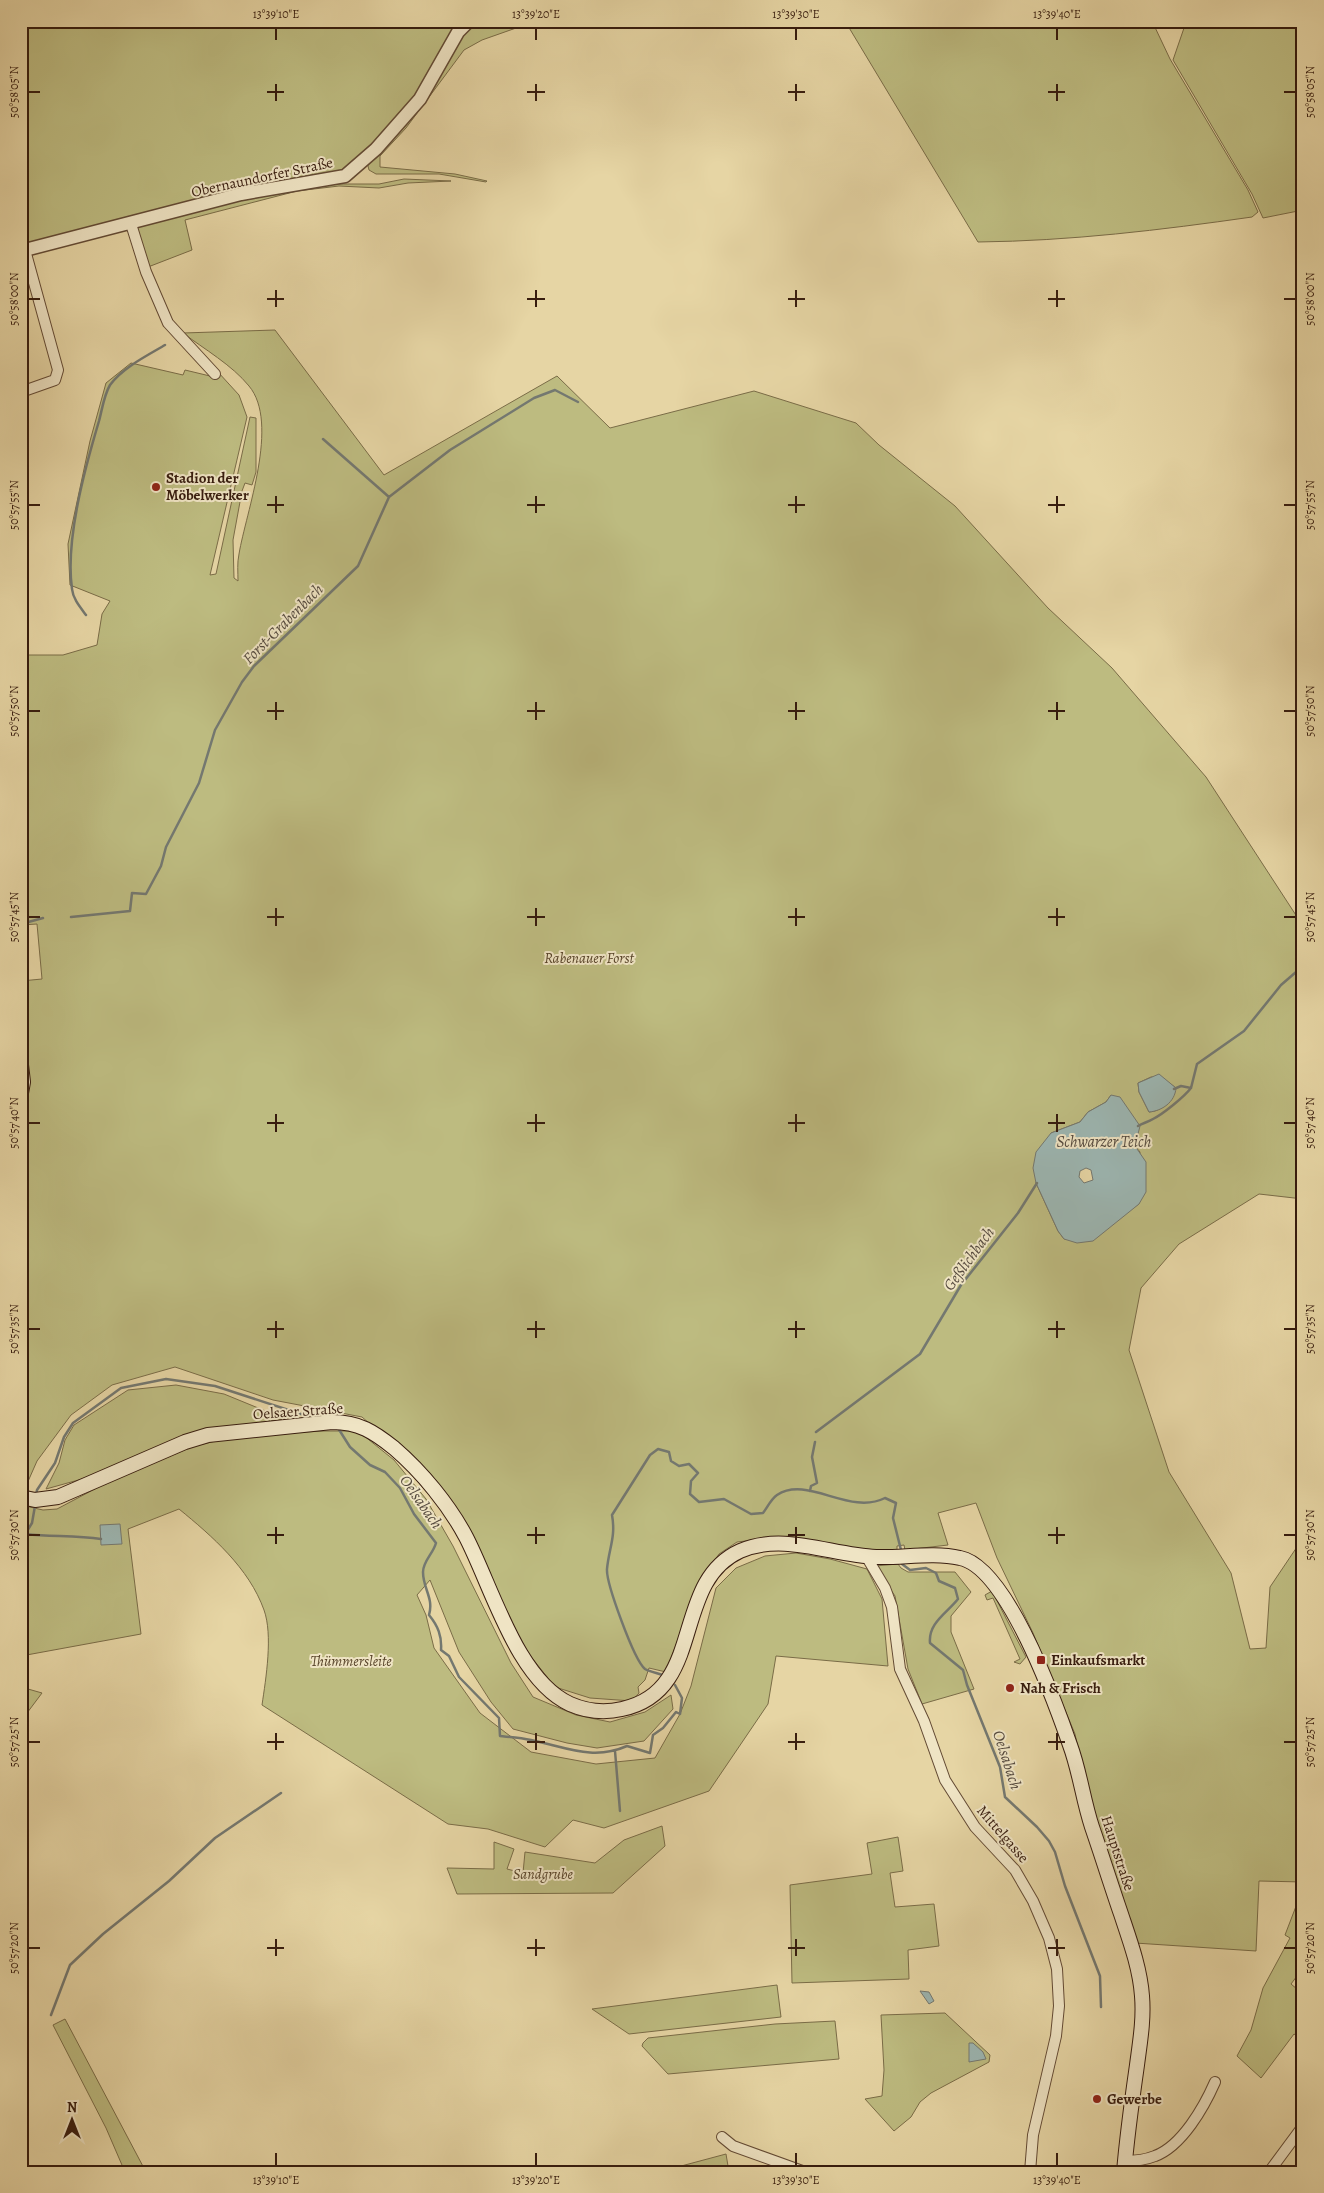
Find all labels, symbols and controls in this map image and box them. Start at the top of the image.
text: 13°39'10"E [253,6,299,22]
text: 13°39'20"E [512,6,560,22]
text: 13°39'30"E [772,6,820,22]
text: 13°39'40"E [1033,6,1081,22]
text: 50°58'05"N [6,66,22,118]
text: 50°58'05"N [1302,66,1318,118]
street label: Obernaundorfer Straße [189,152,335,202]
text: 50°58'00"N [6,272,22,326]
text: 50°58'00"N [1302,272,1318,326]
place label: Stadion der Möbelwerker [166,468,249,505]
text: 50°57'55"N [6,480,22,530]
text: 50°57'55"N [1302,480,1318,530]
marker: Stadion der Möbelwerker [150,481,162,493]
water label: Forst-Grabenbach [238,579,328,669]
text: 50°57'50"N [6,685,22,737]
text: 50°57'50"N [1302,685,1318,737]
text: 50°57'45"N [6,891,22,942]
text: 50°57'45"N [1302,891,1318,942]
park label: Rabenauer Forst [544,948,635,968]
text: 50°57'40"N [6,1097,22,1149]
text: 50°57'40"N [1302,1097,1318,1149]
water label: Schwarzer Teich [1057,1131,1152,1153]
water label: Geßlichbach [938,1222,1000,1295]
text: 50°57'35"N [6,1304,22,1354]
text: 50°57'35"N [1302,1304,1318,1354]
street label: Oelsaer Straße [252,1398,344,1424]
water label: Oelsabach [394,1471,448,1533]
text: 50°57'30"N [6,1509,22,1561]
text: 50°57'30"N [1302,1509,1318,1561]
place label: Einkaufsmarkt [1051,1650,1145,1670]
park label: Thümmersleite [310,1651,392,1671]
marker: Einkaufsmarkt [1035,1654,1047,1666]
place label: Nah & Frisch [1020,1678,1101,1698]
marker: Nah & Frisch [1004,1682,1016,1694]
text: 50°57'25"N [6,1716,22,1767]
text: 50°57'25"N [1302,1716,1318,1767]
water label: Oelsabach [987,1728,1027,1793]
street label: Mittelgasse [972,1801,1034,1867]
street label: Hauptstraße [1096,1813,1140,1894]
park label: Sandgrube [513,1864,574,1884]
text: 50°57'20"N [6,1922,22,1974]
text: 50°57'20"N [1302,1922,1318,1974]
place label: Gewerbe [1107,2089,1162,2109]
marker: Gewerbe [1091,2093,1103,2105]
north arrow [48,2096,98,2146]
text: N [67,2098,77,2117]
text: 13°39'10"E [253,2172,299,2188]
text: 13°39'20"E [512,2172,560,2188]
text: 13°39'30"E [772,2172,820,2188]
text: 13°39'40"E [1033,2172,1081,2188]

